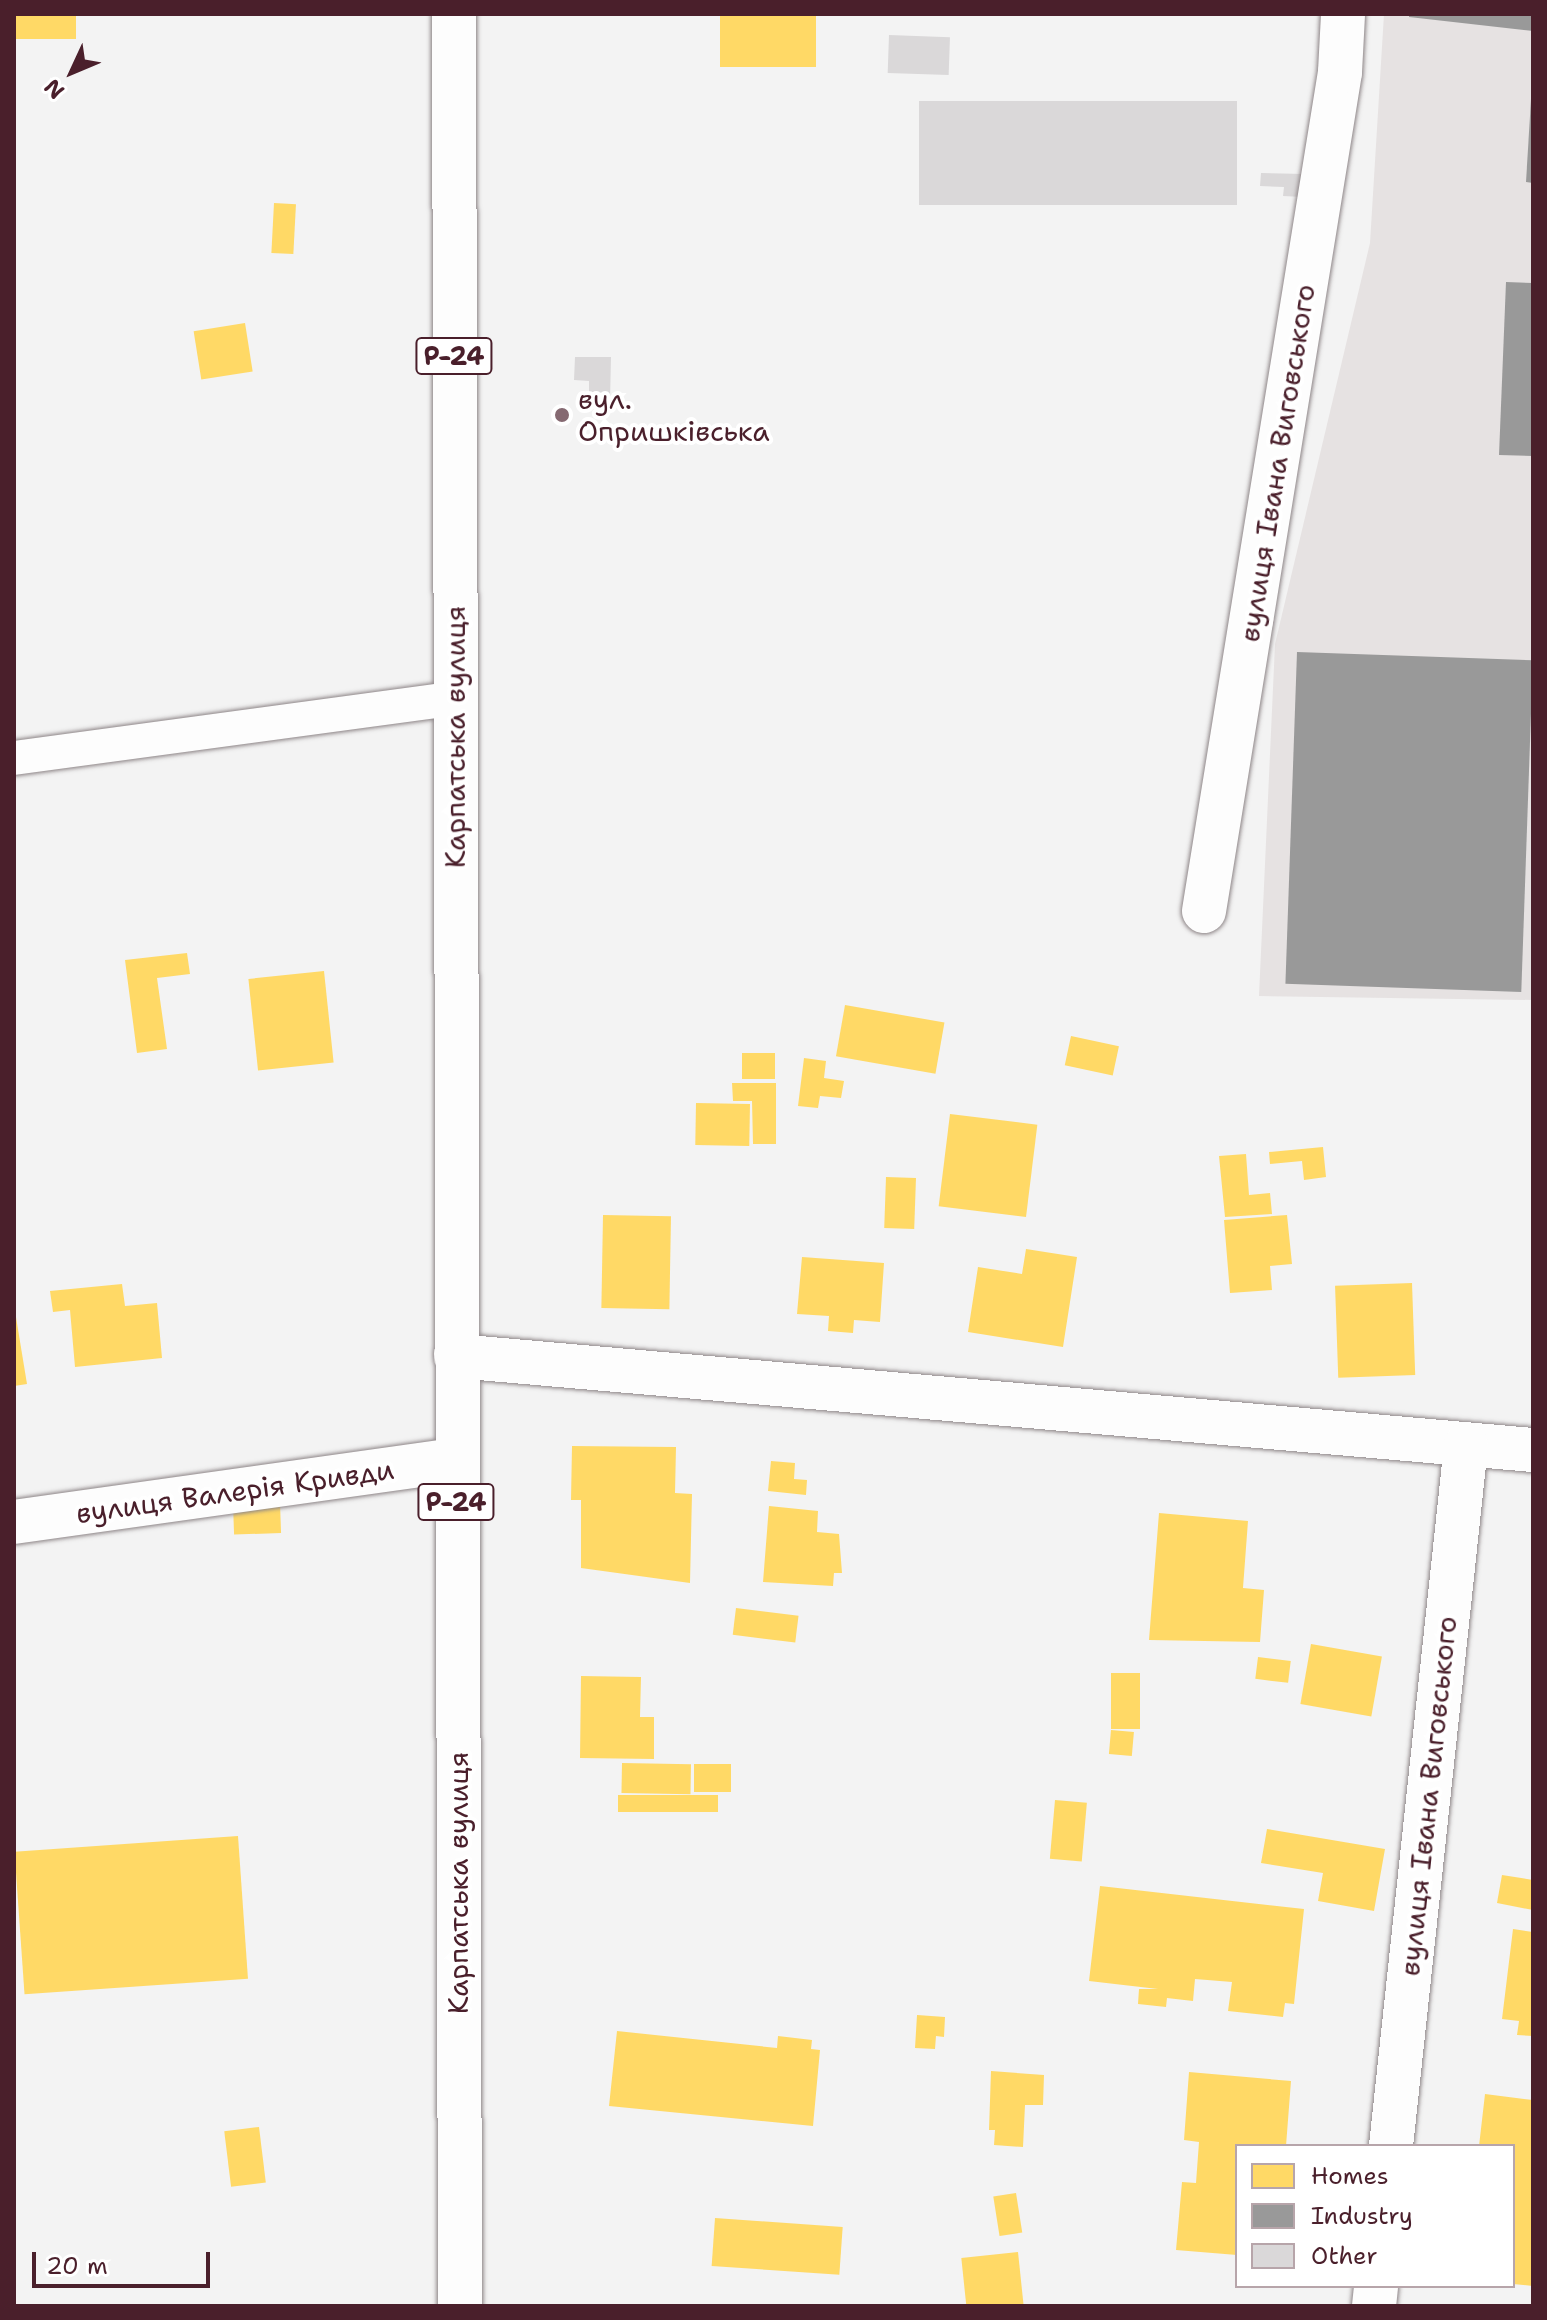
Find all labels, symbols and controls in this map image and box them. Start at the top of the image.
north arrow [32,32,112,112]
text: N [38,73,71,105]
street label: вулиця Івана Виговського [1232,282,1322,644]
road number: Р-24 [414,334,494,378]
place label: вул. Опришківська [578,382,770,448]
marker: вул. Опришківська [553,406,571,424]
street label: Карпатська вулиця [438,606,472,868]
street label: вулиця Валерія Кривди [74,1452,396,1530]
road number: Р-24 [416,1480,496,1524]
street label: вулиця Івана Виговського [1392,1614,1464,1978]
street label: Карпатська вулиця [441,1752,475,2014]
legend [1235,2144,1515,2288]
text: Homes [1311,2160,1389,2192]
text: Industry [1311,2200,1413,2232]
scale bar [36,2236,214,2286]
text: Other [1311,2240,1378,2272]
text: 20 m [46,2250,108,2282]

